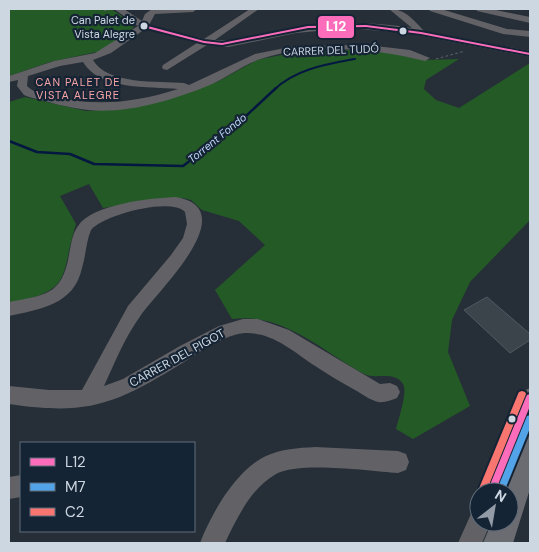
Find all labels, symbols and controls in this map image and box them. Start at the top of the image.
place label: Can Palet de Vista Alegre [71,13,135,41]
line badge: L12 [317,15,355,39]
text: L12 [326,17,346,35]
marker: Can Palet de Vista Alegre [139,21,149,31]
unlabelled marker [398,26,408,36]
street label: CARRER DEL TUDÓ [283,41,379,59]
district label: CAN PALET DE VISTA ALEGRE [35,75,121,102]
water label: Torrent Fondo [185,110,250,166]
street label: CARRER DEL PIGOT [126,325,228,391]
unlabelled marker [507,414,517,424]
legend [20,442,195,532]
text: L12 [65,452,86,472]
text: M7 [65,477,86,497]
north arrow [469,482,519,532]
text: N [492,486,510,506]
text: C2 [65,502,84,522]

